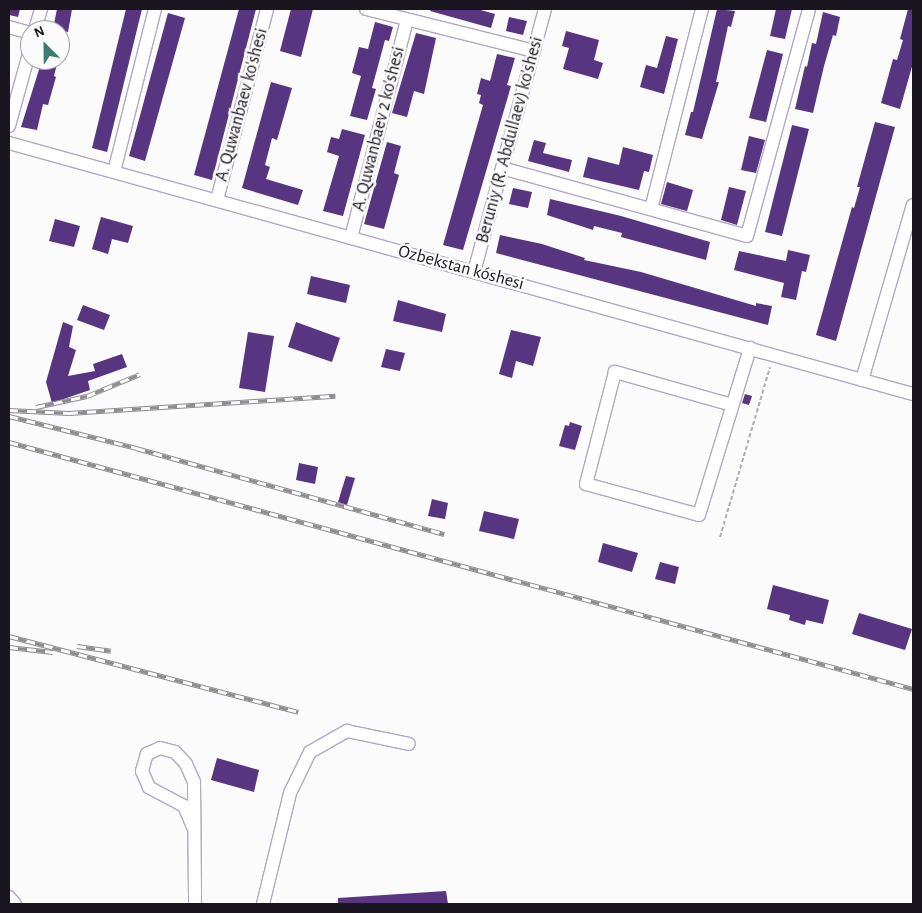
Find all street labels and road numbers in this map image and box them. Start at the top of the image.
street label: A. Quwanbaev ko'shesi [211,26,273,184]
street label: Beruniy (R. Abdullaev) ko'shesi [472,34,548,246]
street label: A. Quwanbaev 2 ko'shesi [348,44,410,214]
street label: Ózbekstan kóshesi [396,241,526,295]

